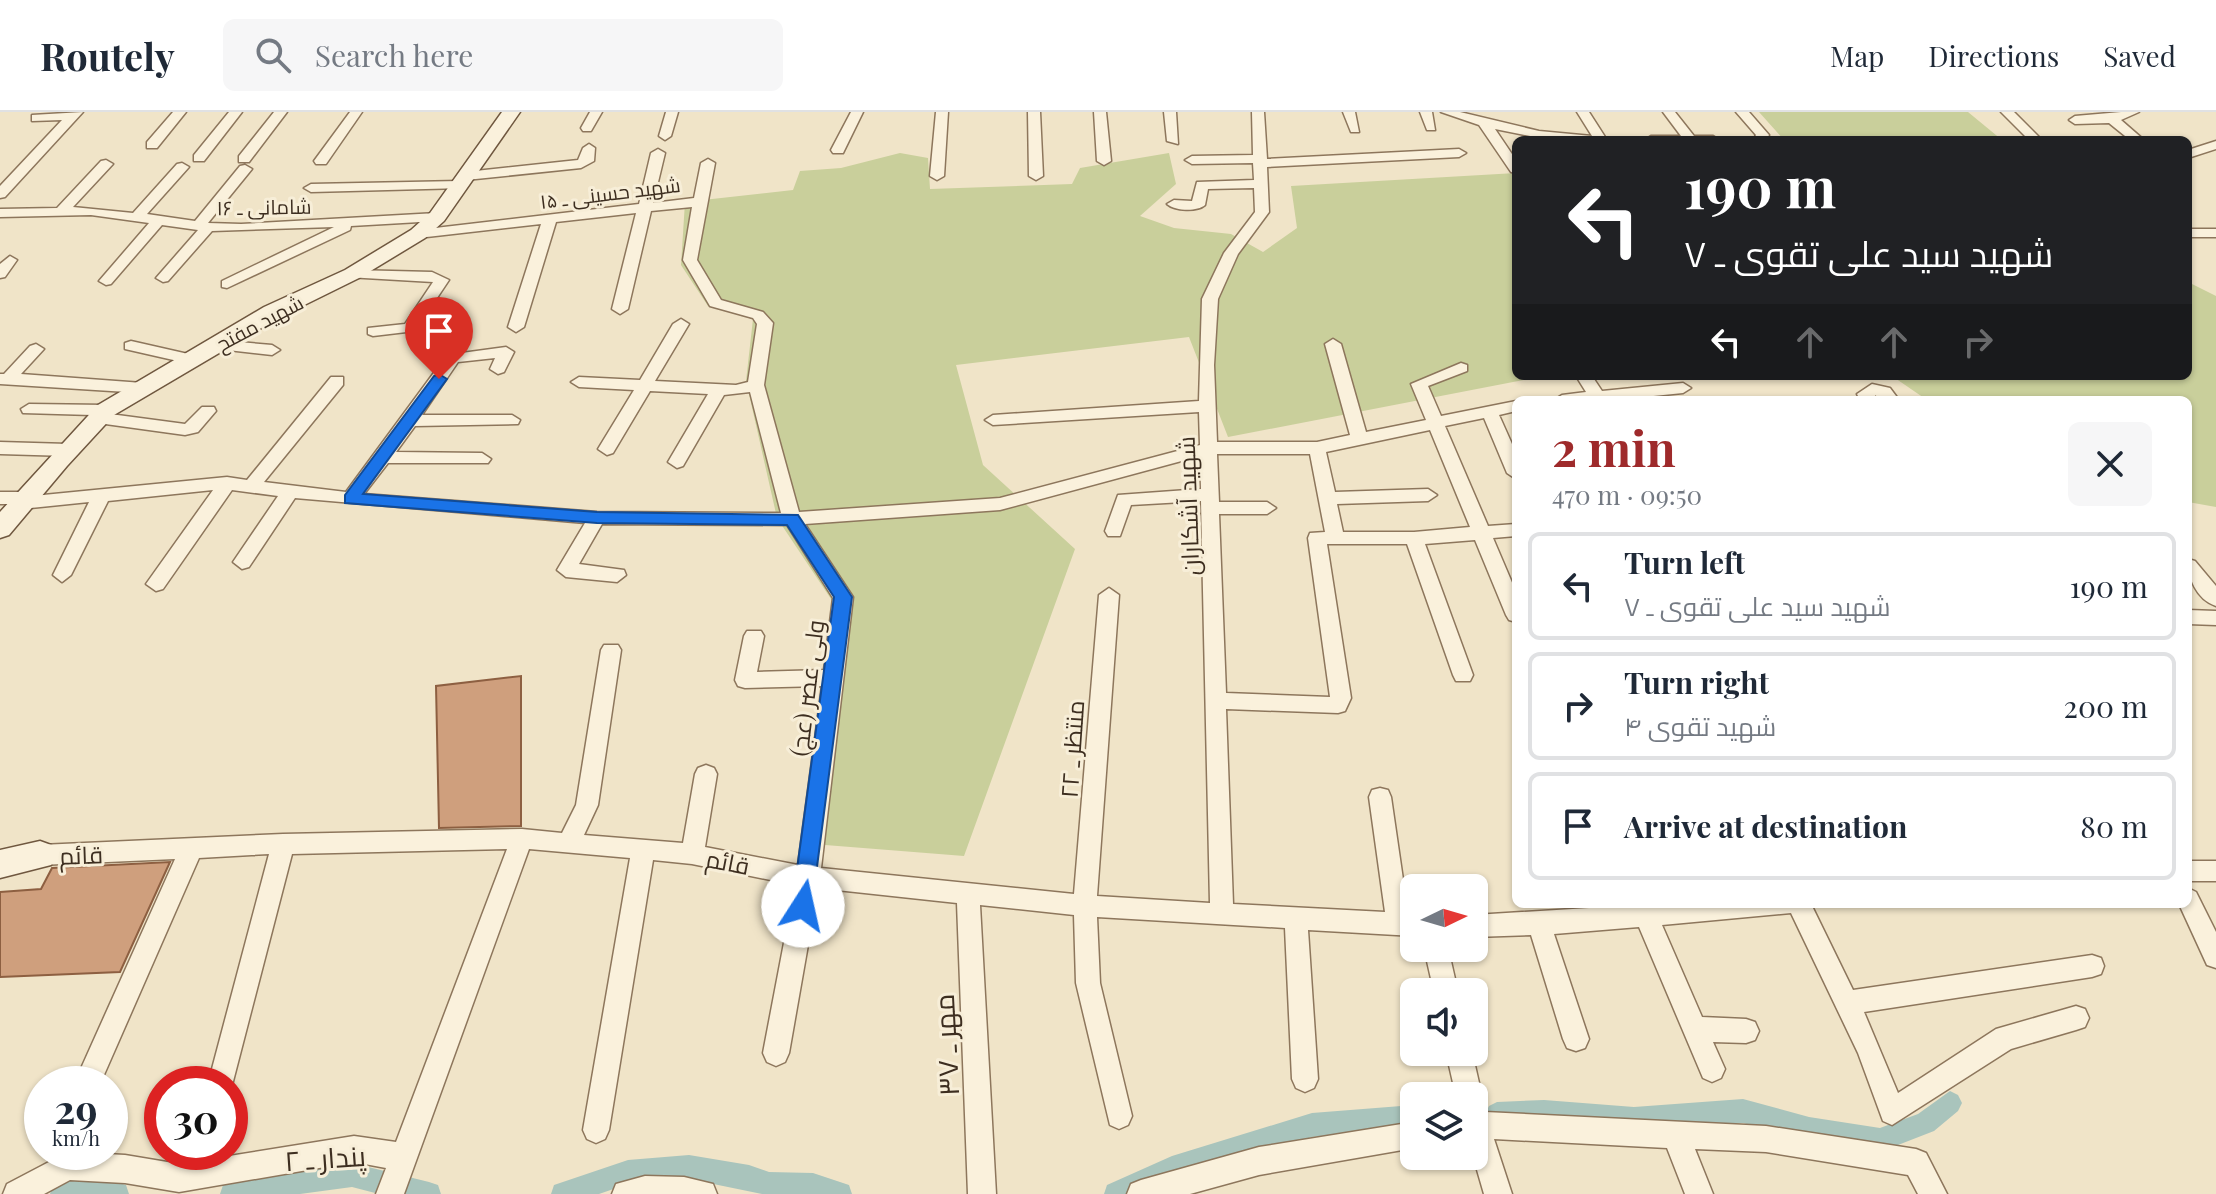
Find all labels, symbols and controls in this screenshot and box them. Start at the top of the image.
search box [223,19,783,91]
text: Routely [40,30,175,81]
icon: search [251,33,295,77]
text: Search here [315,35,473,75]
text: Map [1830,37,1884,74]
text: Directions [1928,37,2059,74]
text: Saved [2103,37,2176,74]
text: 190 m [1684,148,1836,223]
icon: left [1552,168,1656,272]
street label: شهید حسینی ـ ۱۵ [538,170,682,215]
street label: شامانی ـ ۱۶ [216,192,312,221]
text: شهید سید علی تقوی ـ ۷ [1684,228,2053,276]
street label: شهید مفتح [211,288,308,358]
pin [405,297,473,379]
icon: arrive [417,309,461,353]
icon: left [1704,320,1748,364]
icon: ahead [1788,320,1832,364]
icon: ahead [1872,320,1916,364]
icon: right [1956,320,2000,364]
text: 2 min [1552,415,1676,479]
button: close [2068,422,2152,506]
street label: شهید آشکاران [1169,436,1205,576]
text: 470 m · 09:50 [1552,477,1702,512]
text: Turn left [1624,542,1745,582]
icon: left [1556,564,1600,608]
text: 190 m [2070,566,2148,606]
text: شهید سید علی تقوی ـ ۷ [1624,588,1891,623]
street label: ولی عصر (عج) [782,618,832,758]
text: Turn right [1624,662,1769,702]
icon: right [1556,684,1600,728]
text: 200 m [2064,686,2148,726]
street label: منتظر ـ ۲۲ [1052,699,1090,799]
text: شهید تقوی ۴ [1624,708,1776,743]
icon: arrive [1556,804,1600,848]
text: Arrive at destination [1624,806,1907,846]
text: 80 m [2080,806,2148,846]
street label: قائم [59,837,104,873]
street label: قائم [703,841,753,883]
position arrow [761,864,845,948]
north arrow [1400,874,1488,962]
map controls [1400,874,1488,1170]
button: sound [1400,978,1488,1066]
street label: مهر ـ ۳۷ [924,993,966,1097]
speed limit sign: 30 [144,1066,248,1170]
text: 29 [54,1081,98,1134]
button: layers [1400,1082,1488,1170]
text: km/h [52,1124,100,1151]
street label: پندار ـ ۲ [283,1136,367,1180]

